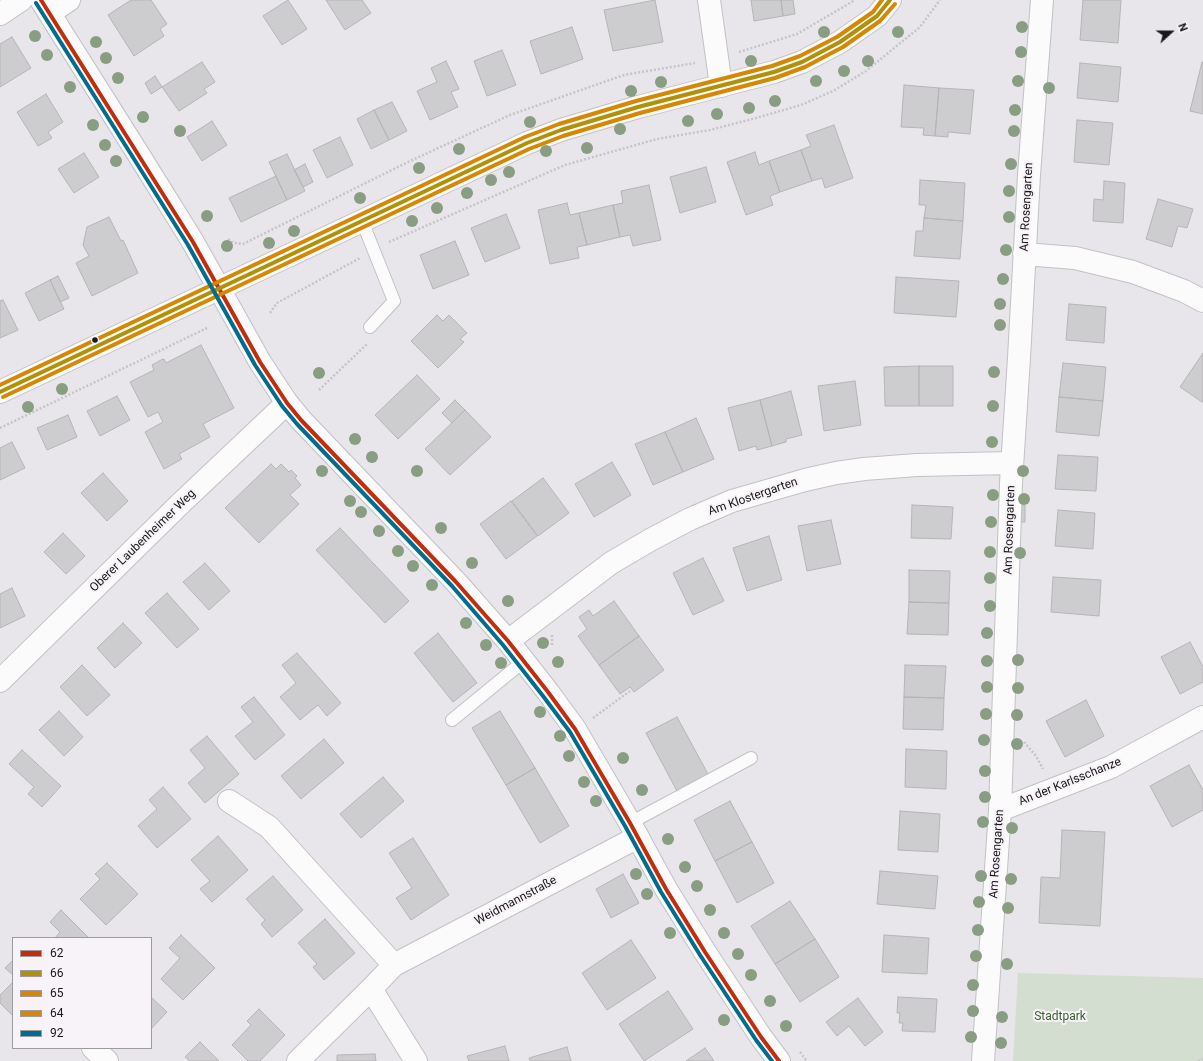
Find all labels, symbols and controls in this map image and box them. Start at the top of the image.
north arrow [1151,12,1191,52]
text: N [1175,22,1190,33]
street label: Am Rosengarten [1017,162,1037,252]
unlabelled marker [90,335,100,345]
street label: Am Klostergarten [706,475,800,519]
street label: Am Rosengarten [1001,485,1019,575]
street label: Oberer Laubenheimer Weg [87,487,199,595]
street label: An der Karlsschanze [1017,755,1123,809]
street label: Am Rosengarten [987,809,1007,899]
street label: Weidmannstraße [473,873,559,929]
legend [12,937,152,1049]
text: 62 [50,946,64,960]
text: 66 [50,966,64,980]
text: 65 [50,986,64,1000]
text: 64 [50,1006,64,1020]
park label: Stadtpark [1034,1010,1086,1024]
text: 92 [50,1026,64,1040]

